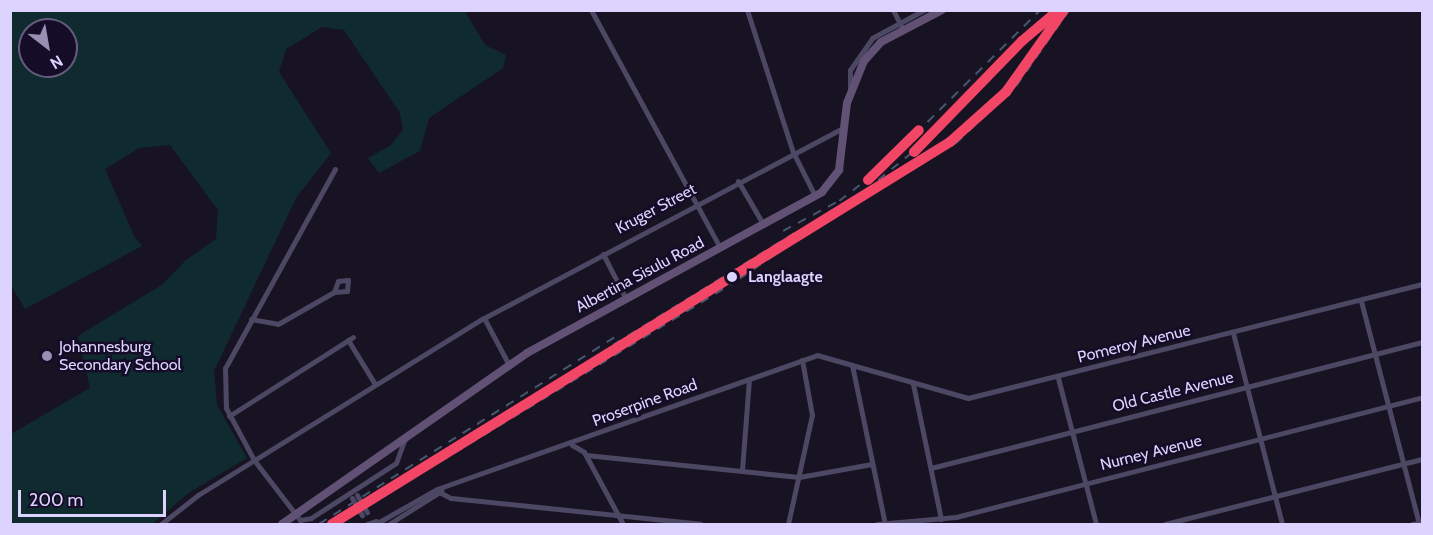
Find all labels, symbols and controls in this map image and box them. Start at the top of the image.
north arrow [18,18,78,78]
text: N [47,51,66,73]
street label: Kruger Street [612,180,700,238]
street label: Albertina Sisulu Road [572,233,708,317]
marker: Langlaagte [721,266,743,288]
place label: Langlaagte [748,267,823,287]
street label: Pomeroy Avenue [1075,321,1193,367]
place label: Johannesburg Secondary School [59,337,181,375]
marker: Johannesburg Secondary School [40,349,54,363]
street label: Old Castle Avenue [1110,368,1236,416]
street label: Proserpine Road [590,375,700,431]
street label: Nurney Avenue [1098,431,1204,475]
scale bar [21,478,170,516]
text: 200 m [29,489,83,511]

